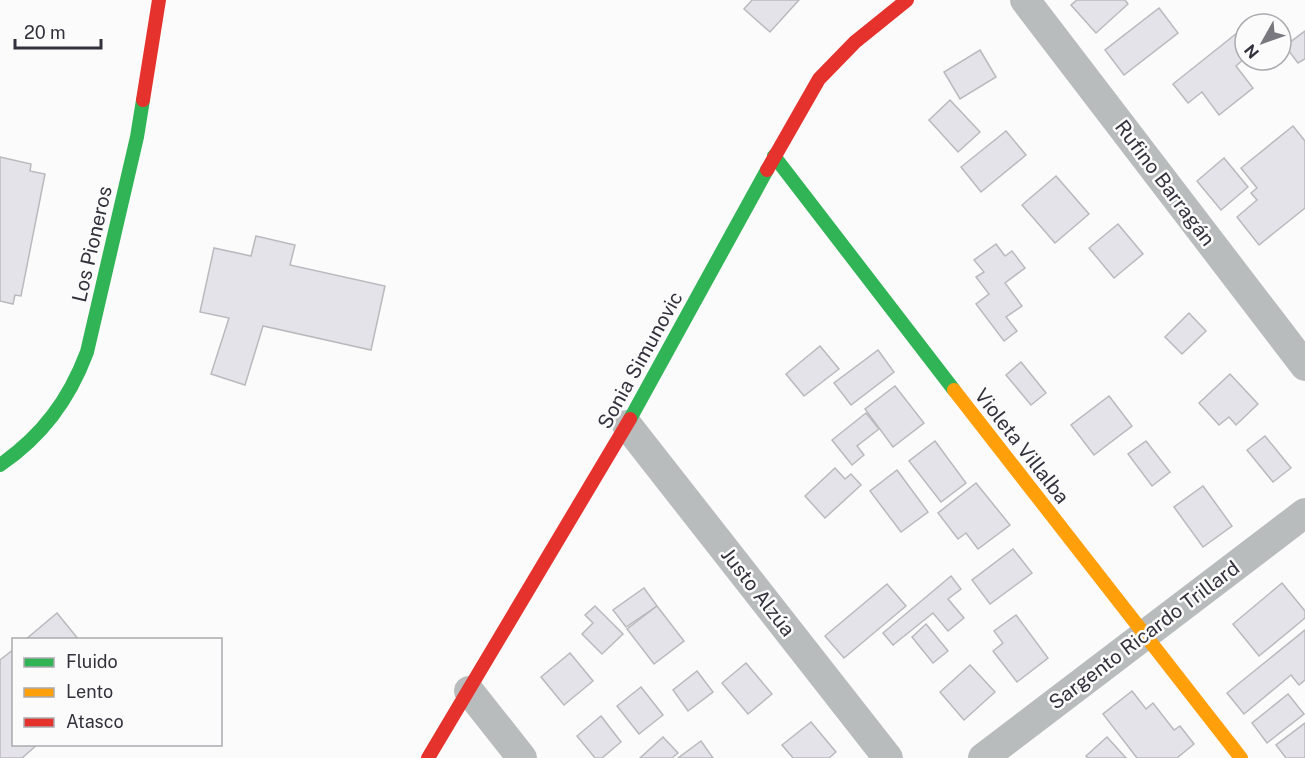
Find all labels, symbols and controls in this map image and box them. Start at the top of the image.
scale bar [15,12,100,50]
north arrow [1233,12,1293,72]
text: 20 m [24,22,66,43]
text: N [1241,40,1263,62]
street label: Rufino Barragán [1110,115,1220,251]
street label: Los Pioneros [67,184,117,304]
street label: Sonia Simunovic [592,287,688,433]
street label: Violeta Villalba [970,384,1074,508]
street label: Justo Alzúa [716,543,800,641]
street label: Sargento Ricardo Trillard [1044,556,1244,714]
legend [12,638,222,746]
text: Fluido [66,651,118,672]
text: Lento [66,681,113,702]
text: Atasco [66,711,124,732]

